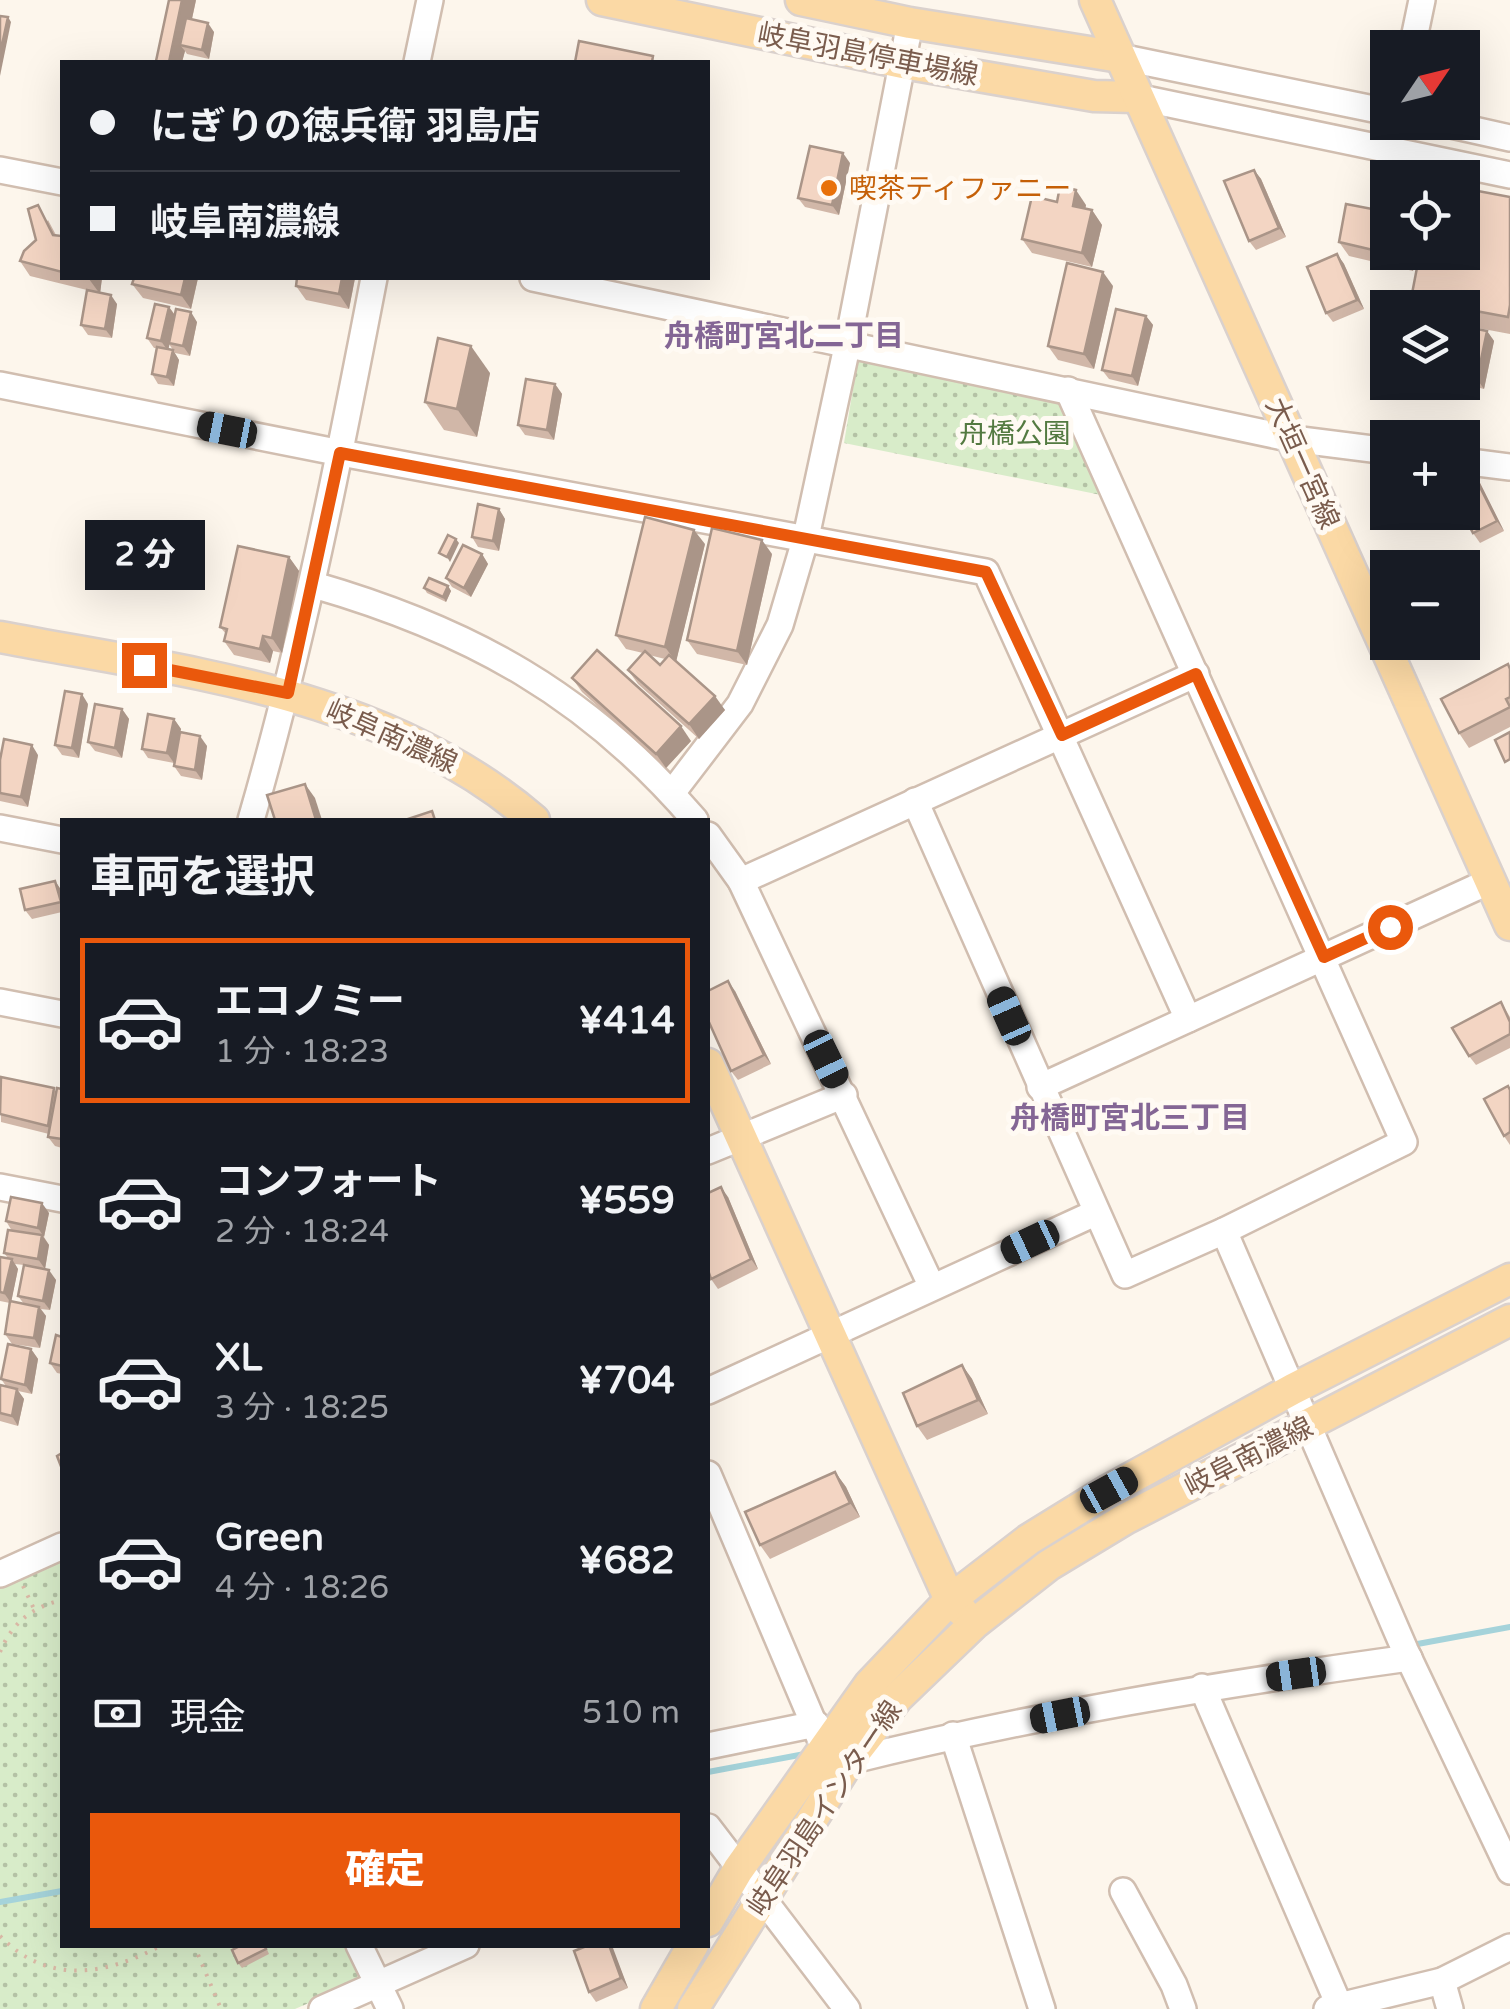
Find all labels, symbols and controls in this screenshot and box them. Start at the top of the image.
street label: 岐阜羽島停車場線 [755,17,981,93]
north arrow [1370,30,1480,140]
map controls [1370,30,1480,660]
text: にぎりの徳兵衛 羽島店 [150,104,540,150]
button: locate [1370,160,1480,270]
place label: 喫茶ティファニー [849,172,1071,206]
marker: 喫茶ティファニー [818,177,840,199]
text: 岐阜南濃線 [150,200,340,246]
button: layers [1370,290,1480,400]
district label: 舟橋町宮北二丁目 [664,318,904,355]
street label: 大垣一宮線 [1258,393,1346,534]
car [195,410,259,450]
park label: 舟橋公園 [959,417,1071,451]
button: + [1370,420,1480,530]
callout: 2 分 [84,520,204,590]
text: 2 分 [115,536,175,574]
button: − [1370,550,1480,660]
route end [122,643,167,688]
street label: 岐阜南濃線 [321,693,462,781]
text: 車両を選択 [90,851,315,905]
route start [1368,905,1413,950]
icon: car [95,976,185,1066]
text: エコノミー [215,979,405,1025]
car [983,982,1035,1050]
text: ¥414 [578,998,675,1044]
car [799,1025,853,1093]
text: 1 分 · 18:23 [215,1033,389,1071]
district label: 舟橋町宮北三丁目 [1010,1100,1250,1137]
icon: car [95,1156,185,1246]
text: コンフォート [215,1159,442,1205]
text: ¥559 [578,1178,675,1224]
text: 2 分 · 18:24 [215,1213,389,1251]
car [996,1216,1064,1268]
text: XL [215,1335,262,1381]
icon: car [95,1336,185,1426]
text: ¥704 [578,1358,675,1404]
text: 3 分 · 18:25 [215,1389,389,1427]
street label: 岐阜南濃線 [1178,1410,1319,1504]
car [1075,1462,1143,1518]
text: Green [215,1515,324,1561]
icon: car [95,1516,185,1606]
text: ¥682 [578,1538,675,1584]
text: 4 分 · 18:26 [215,1569,389,1607]
car [1264,1655,1328,1693]
icon: cash [90,1686,145,1741]
text: 510 m [582,1694,680,1732]
text: 現金 [170,1695,246,1741]
street label: 岐阜羽島インター線 [740,1695,909,1923]
car [1028,1695,1092,1735]
button: 確定 [90,1813,680,1928]

